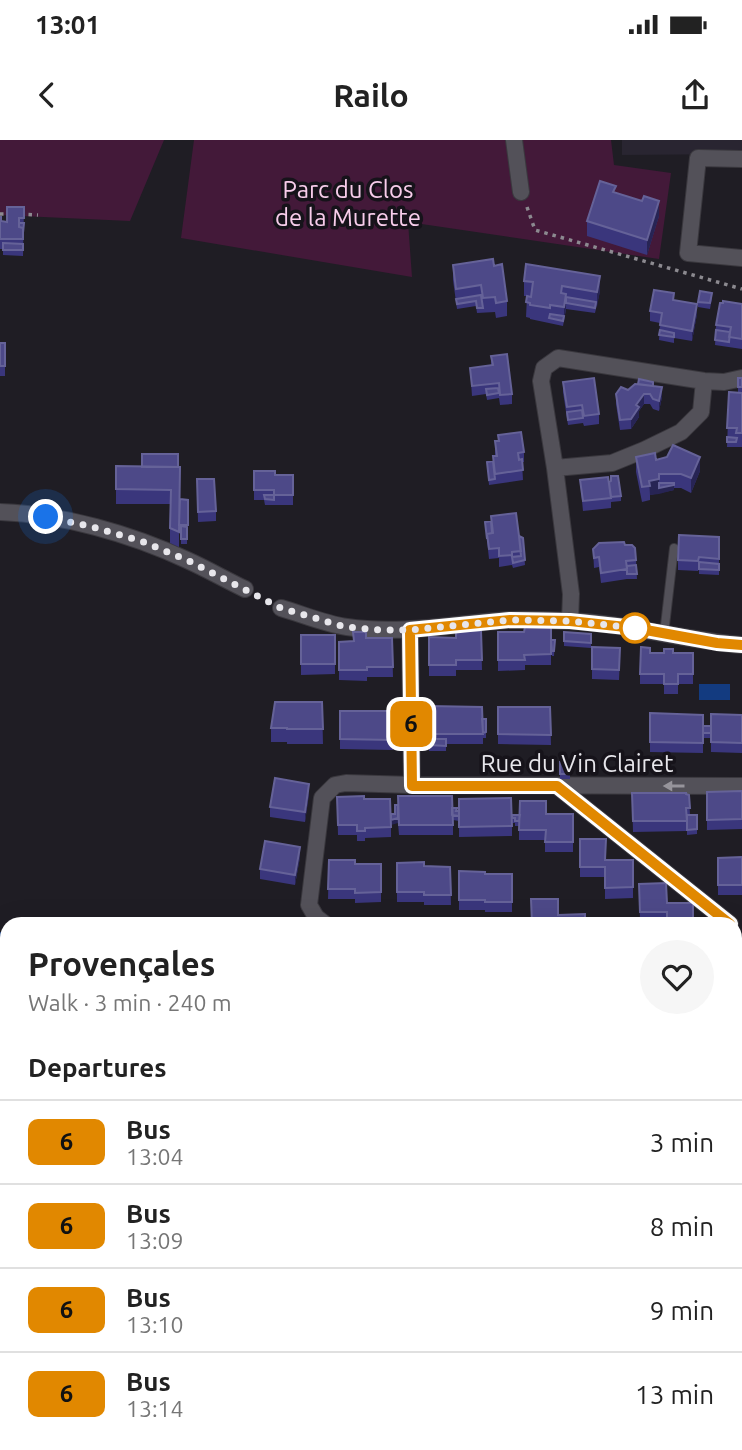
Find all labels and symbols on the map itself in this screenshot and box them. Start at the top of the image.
park label: Parc du Clos de la Murette [275,176,421,231]
your location [28,499,63,534]
unlabelled marker [620,613,650,643]
line badge: 6 [388,701,434,747]
street label: Rue du Vin Clairet [481,750,674,777]
one-way arrow [663,780,685,792]

